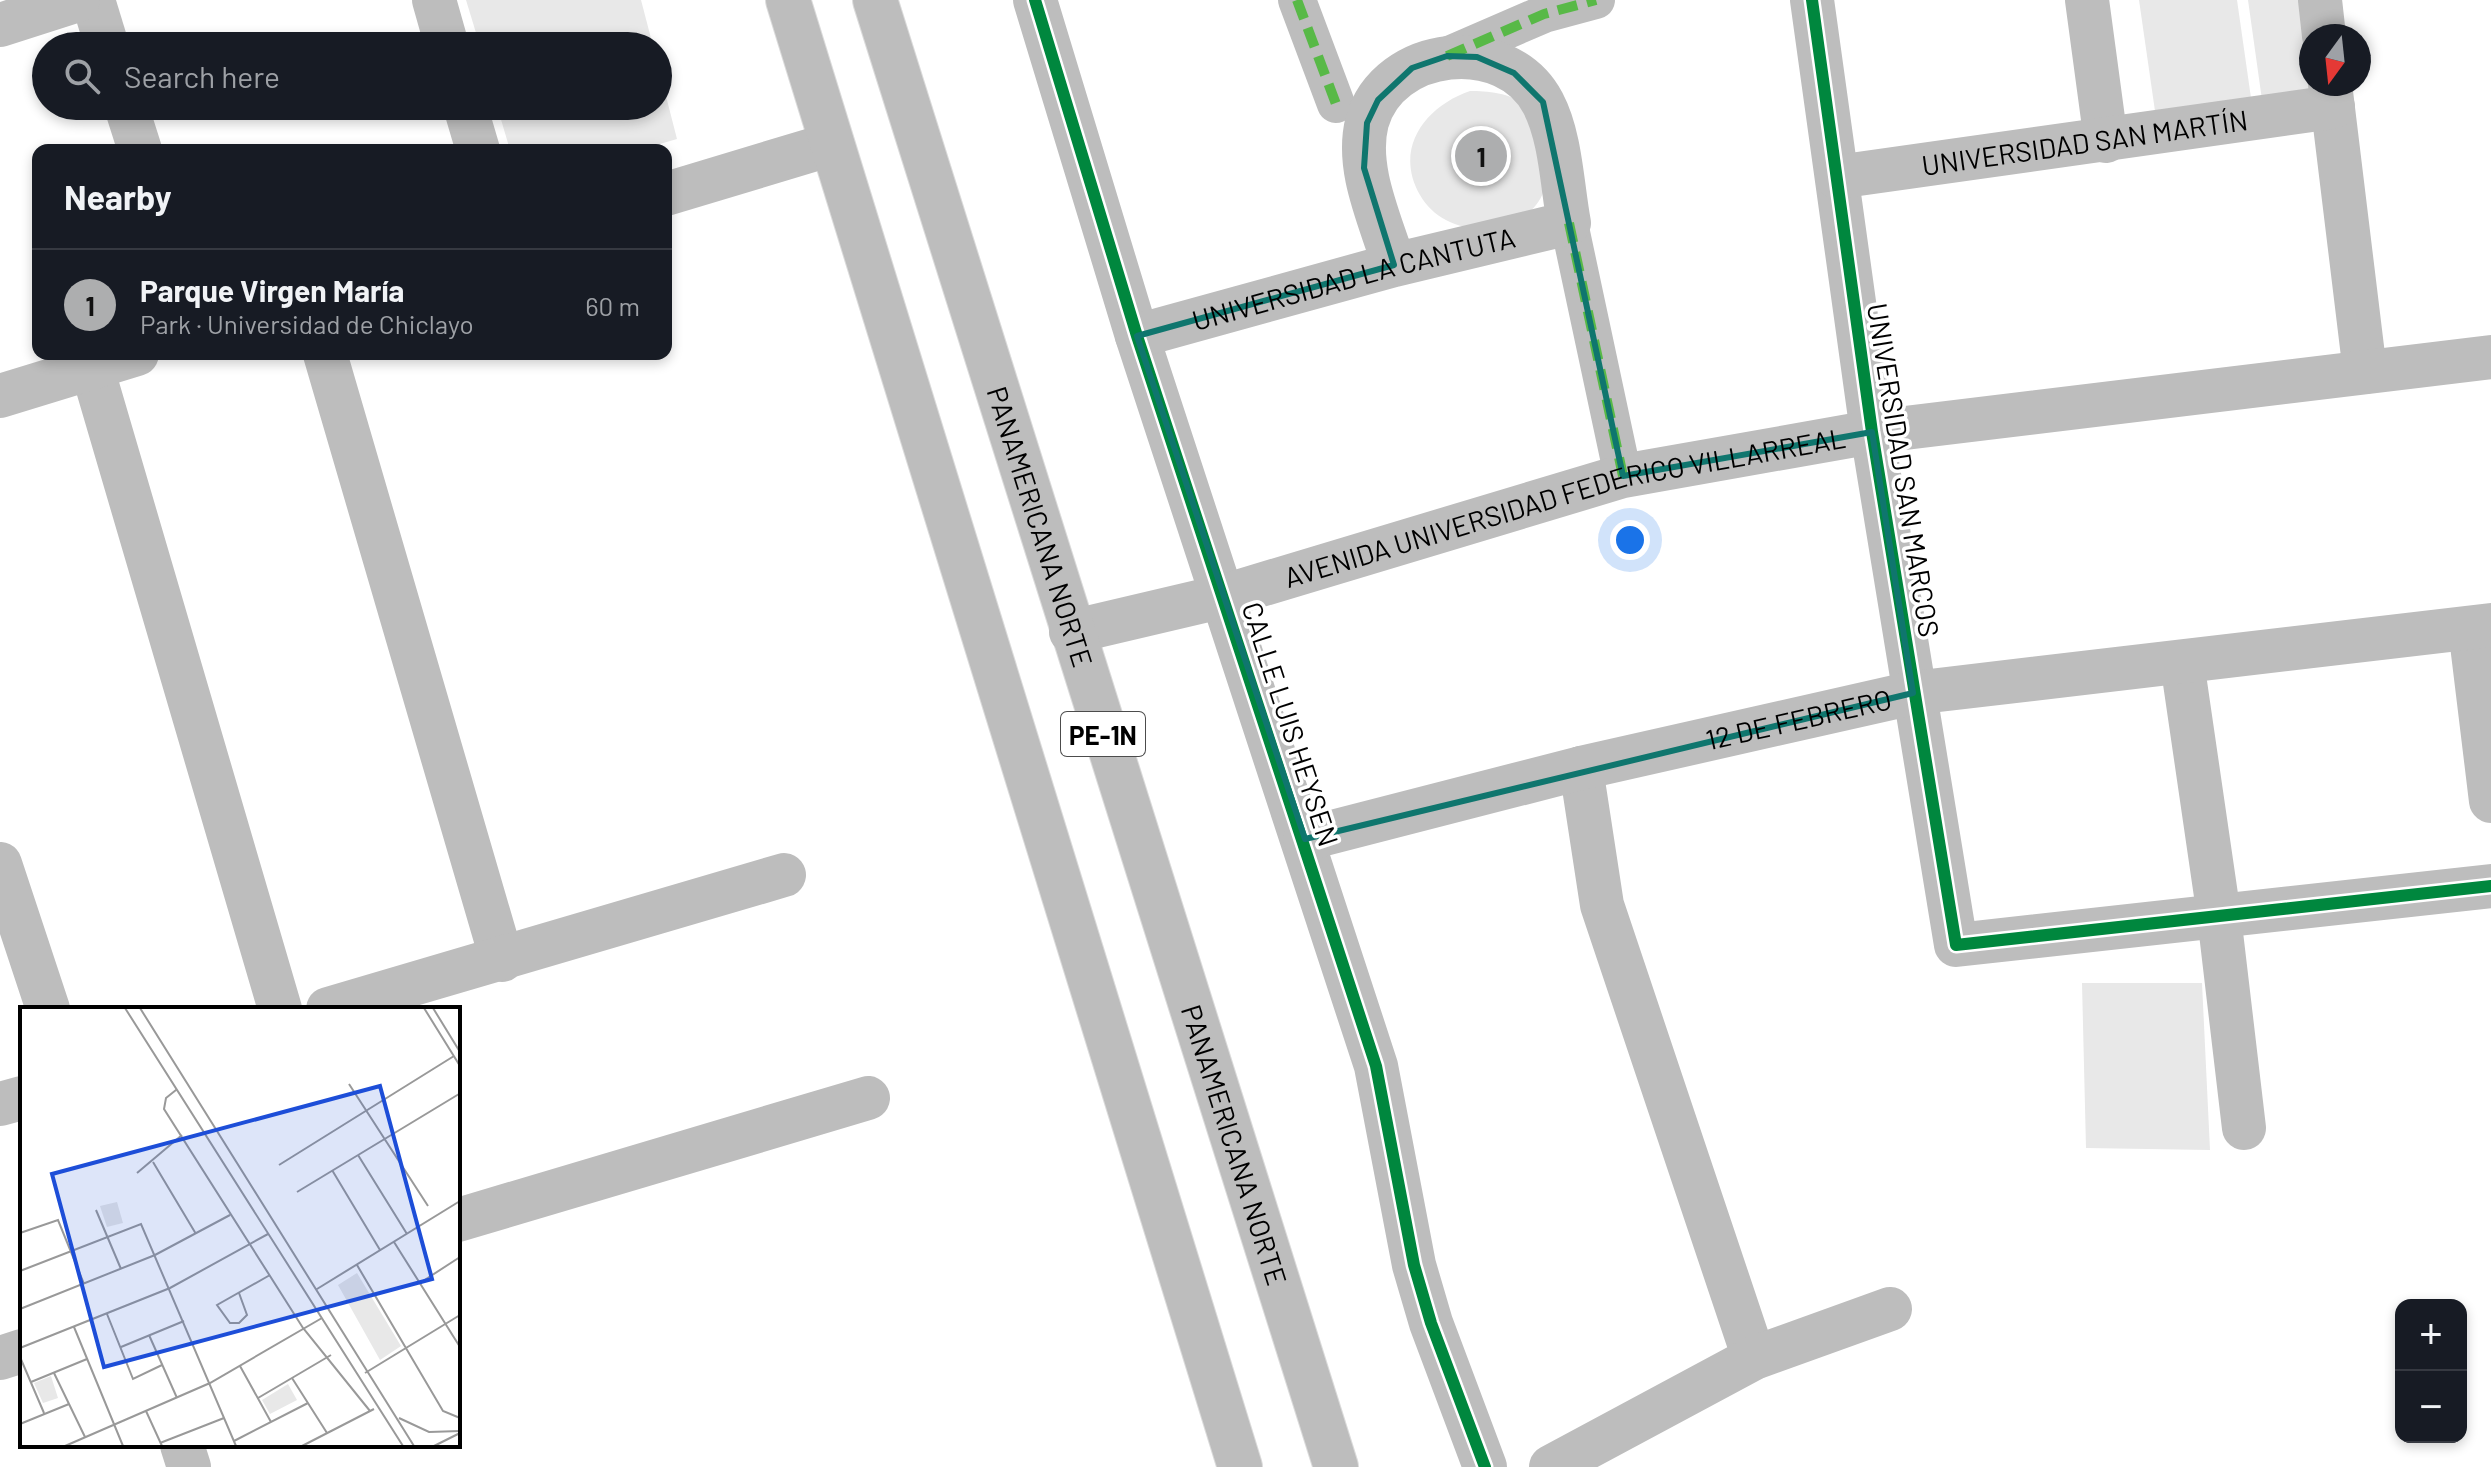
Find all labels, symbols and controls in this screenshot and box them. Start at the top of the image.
north arrow [2299,24,2371,96]
search box [32,32,672,120]
icon: search [60,54,104,98]
text: Search here [124,58,280,94]
street label: UNIVERSIDAD SAN MARTÍN [1919,102,2250,182]
pin: 1 [1455,126,1507,186]
text: Nearby [64,176,172,217]
street label: UNIVERSIDAD LA CANTUTA [1188,220,1518,337]
text: Parque Virgen María [140,272,404,308]
text: 1 [85,290,95,321]
text: 60 m [585,290,640,321]
street label: UNIVERSIDAD SAN MARCOS [1861,301,1947,639]
text: Park · Universidad de Chiclayo [140,308,474,339]
street label: PANAMERICANA NORTE [980,382,1100,671]
street label: AVENIDA UNIVERSIDAD FEDERICO VILLARREAL [1280,420,1848,594]
your location [1610,520,1650,560]
street label: CALLE LUIS HEYSEN [1235,598,1347,850]
street label: 12 DE FEBRERO [1702,681,1895,756]
road number: PE-1N [1061,712,1145,756]
street label: PANAMERICANA NORTE [1175,1000,1295,1289]
inset map [20,1007,460,1447]
map controls [2395,1299,2467,1443]
button: + [2395,1299,2467,1371]
button: − [2395,1371,2467,1443]

